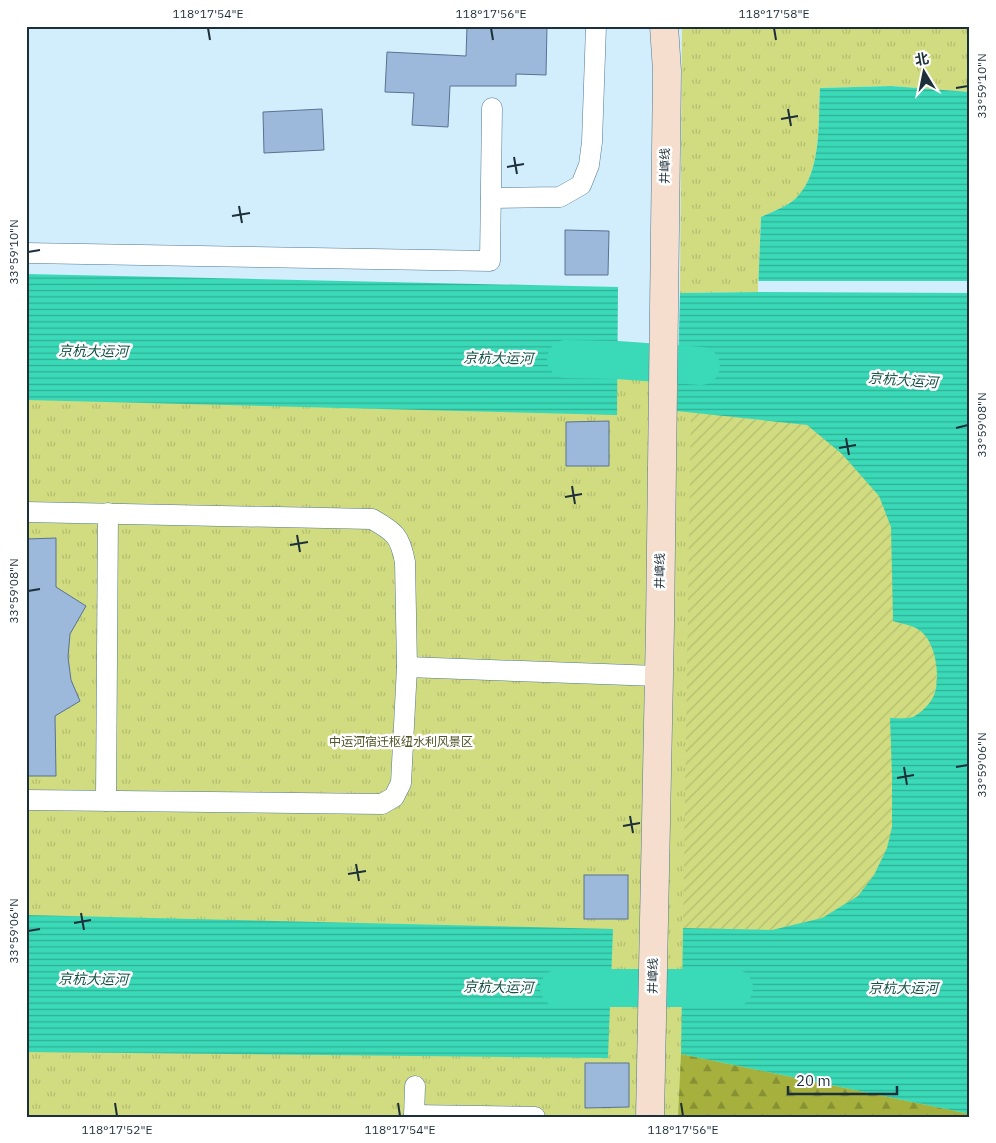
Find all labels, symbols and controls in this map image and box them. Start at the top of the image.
text: 118°17'54"E [173,6,243,21]
text: 118°17'56"E [456,6,526,21]
text: 118°17'58"E [739,6,809,21]
north arrow [898,48,948,98]
text: 北 [913,49,930,69]
text: 33°59'10"N [974,53,989,119]
street label: 井嶂线 [657,148,672,184]
text: 33°59'10"N [6,219,21,285]
water label: 京杭大运河 [58,341,131,361]
water label: 京杭大运河 [463,348,536,368]
water label: 京杭大运河 [867,369,942,392]
text: 33°59'08"N [974,392,989,458]
street label: 井嶂线 [652,553,667,589]
text: 33°59'08"N [6,558,21,624]
text: 33°59'06"N [974,732,989,798]
park label: 中运河宿迁枢纽水利风景区 [329,734,473,749]
text: 33°59'06"N [6,898,21,964]
street label: 井嶂线 [645,958,660,994]
water label: 京杭大运河 [58,969,131,989]
water label: 京杭大运河 [463,977,536,997]
water label: 京杭大运河 [868,979,941,997]
scale bar [788,1063,897,1095]
text: 20 m [796,1071,831,1090]
text: 118°17'52"E [82,1122,152,1137]
text: 118°17'54"E [365,1122,435,1137]
text: 118°17'56"E [648,1122,718,1137]

